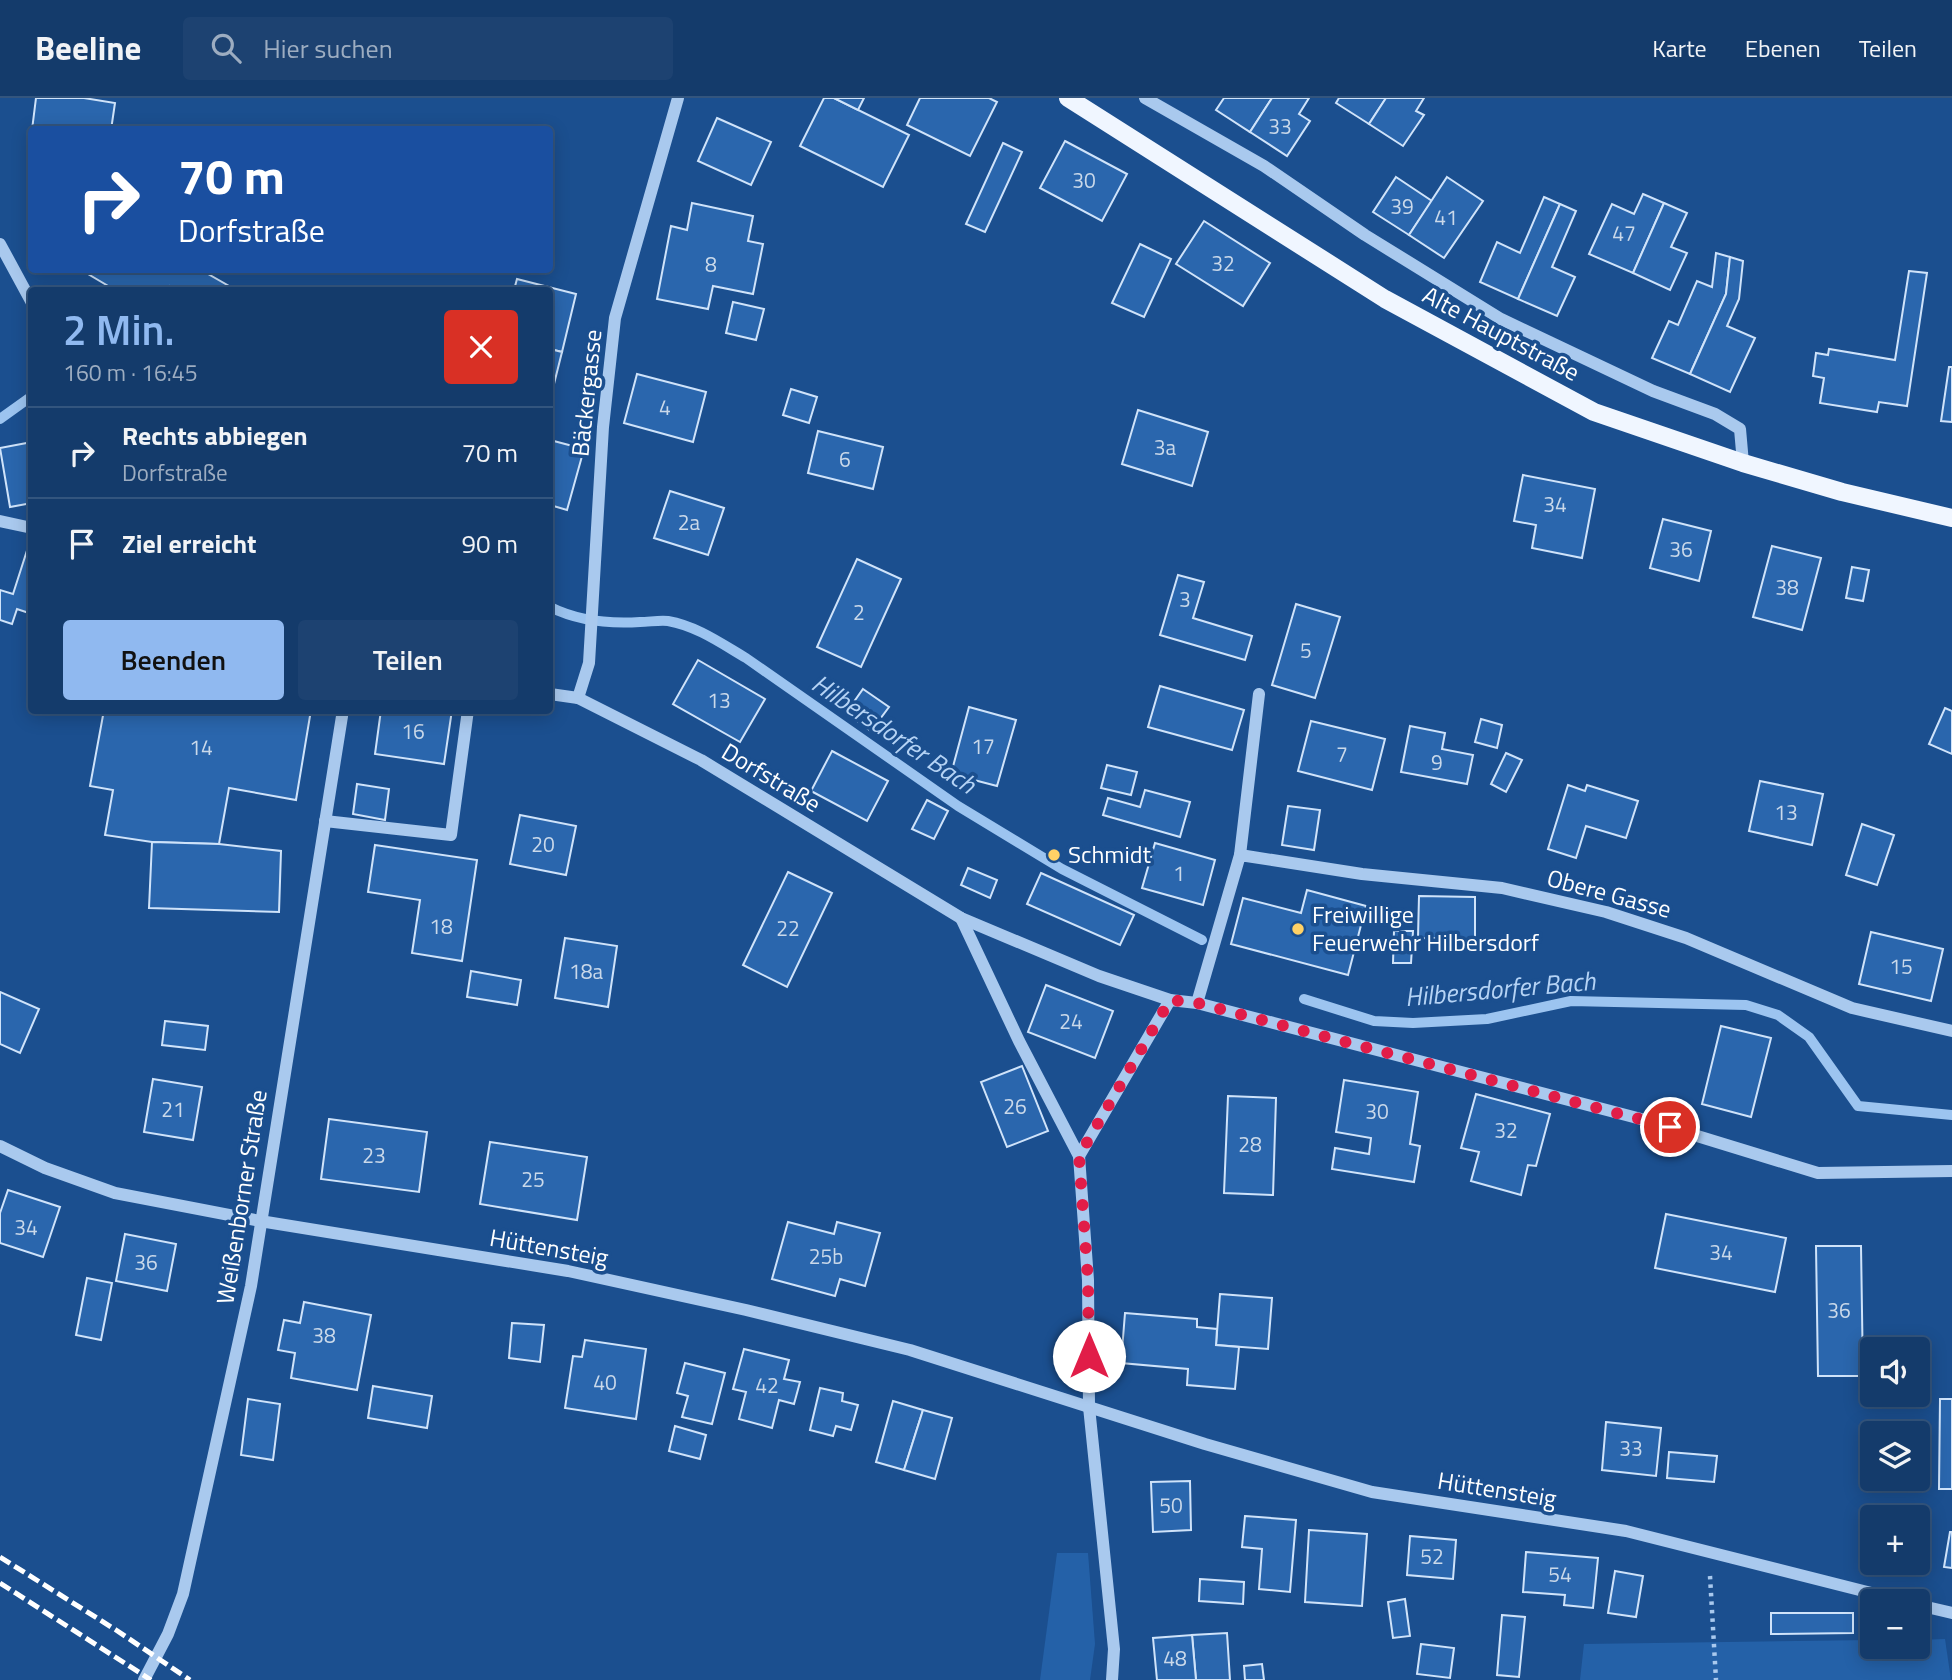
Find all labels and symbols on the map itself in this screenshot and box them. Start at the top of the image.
house number: 33 [1268,110,1292,142]
house number: 30 [1072,164,1096,196]
house number: 39 [1390,190,1414,222]
house number: 41 [1434,201,1458,233]
house number: 47 [1612,217,1636,249]
house number: 32 [1211,247,1235,279]
house number: 8 [705,248,717,280]
street label: Alte Hauptstraße [1416,277,1586,390]
street label: Bäckergasse [561,328,611,458]
house number: 4 [659,391,671,423]
house number: 3a [1154,431,1177,463]
house number: 6 [839,443,851,475]
house number: 34 [1543,488,1567,520]
house number: 2a [678,506,701,538]
house number: 36 [1669,533,1693,565]
house number: 38 [1775,571,1799,603]
house number: 3 [1179,583,1191,615]
house number: 2 [853,596,865,628]
house number: 5 [1300,634,1312,666]
water label: Hilbersdorfer Bach [804,664,985,804]
house number: 13 [707,684,731,716]
house number: 16 [401,715,425,747]
house number: 17 [971,730,995,762]
house number: 14 [189,731,213,763]
street label: Dorfstraße [715,733,828,821]
house number: 7 [1336,738,1348,770]
house number: 9 [1431,746,1443,778]
house number: 13 [1774,796,1798,828]
house number: 20 [531,828,555,860]
place label: Schmidt [1068,836,1151,872]
marker: Schmidt [1046,847,1062,863]
house number: 1 [1173,857,1185,889]
street label: Obere Gasse [1543,859,1675,927]
place label: Freiwillige Feuerwehr Hilbersdorf [1312,896,1539,960]
house number: 18 [429,910,453,942]
house number: 22 [776,912,800,944]
marker: Freiwillige Feuerwehr Hilbersdorf [1290,921,1306,937]
house number: 15 [1889,950,1913,982]
house number: 18a [569,955,603,987]
water label: Hilbersdorfer Bach [1403,961,1598,1016]
house number: 24 [1059,1005,1083,1037]
street label: Weißenborner Straße [206,1087,276,1307]
house number: 26 [1003,1090,1027,1122]
house number: 21 [161,1093,185,1125]
house number: 30 [1365,1095,1389,1127]
pin [1640,1097,1700,1157]
house number: 32 [1494,1114,1518,1146]
house number: 28 [1238,1128,1262,1160]
house number: 23 [362,1139,386,1171]
house number: 25 [521,1163,545,1195]
house number: 34 [14,1211,38,1243]
street label: Hüttensteig [487,1219,611,1275]
house number: 34 [1709,1236,1733,1268]
house number: 25b [809,1240,843,1272]
house number: 36 [134,1246,158,1278]
house number: 36 [1827,1294,1851,1326]
house number: 38 [312,1319,336,1351]
position arrow [1052,1319,1126,1393]
house number: 40 [593,1366,617,1398]
house number: 42 [755,1369,779,1401]
house number: 33 [1619,1432,1643,1464]
street label: Hüttensteig [1435,1462,1559,1516]
house number: 50 [1159,1489,1183,1521]
house number: 52 [1420,1540,1444,1572]
house number: 54 [1548,1558,1572,1590]
house number: 48 [1163,1642,1187,1674]

